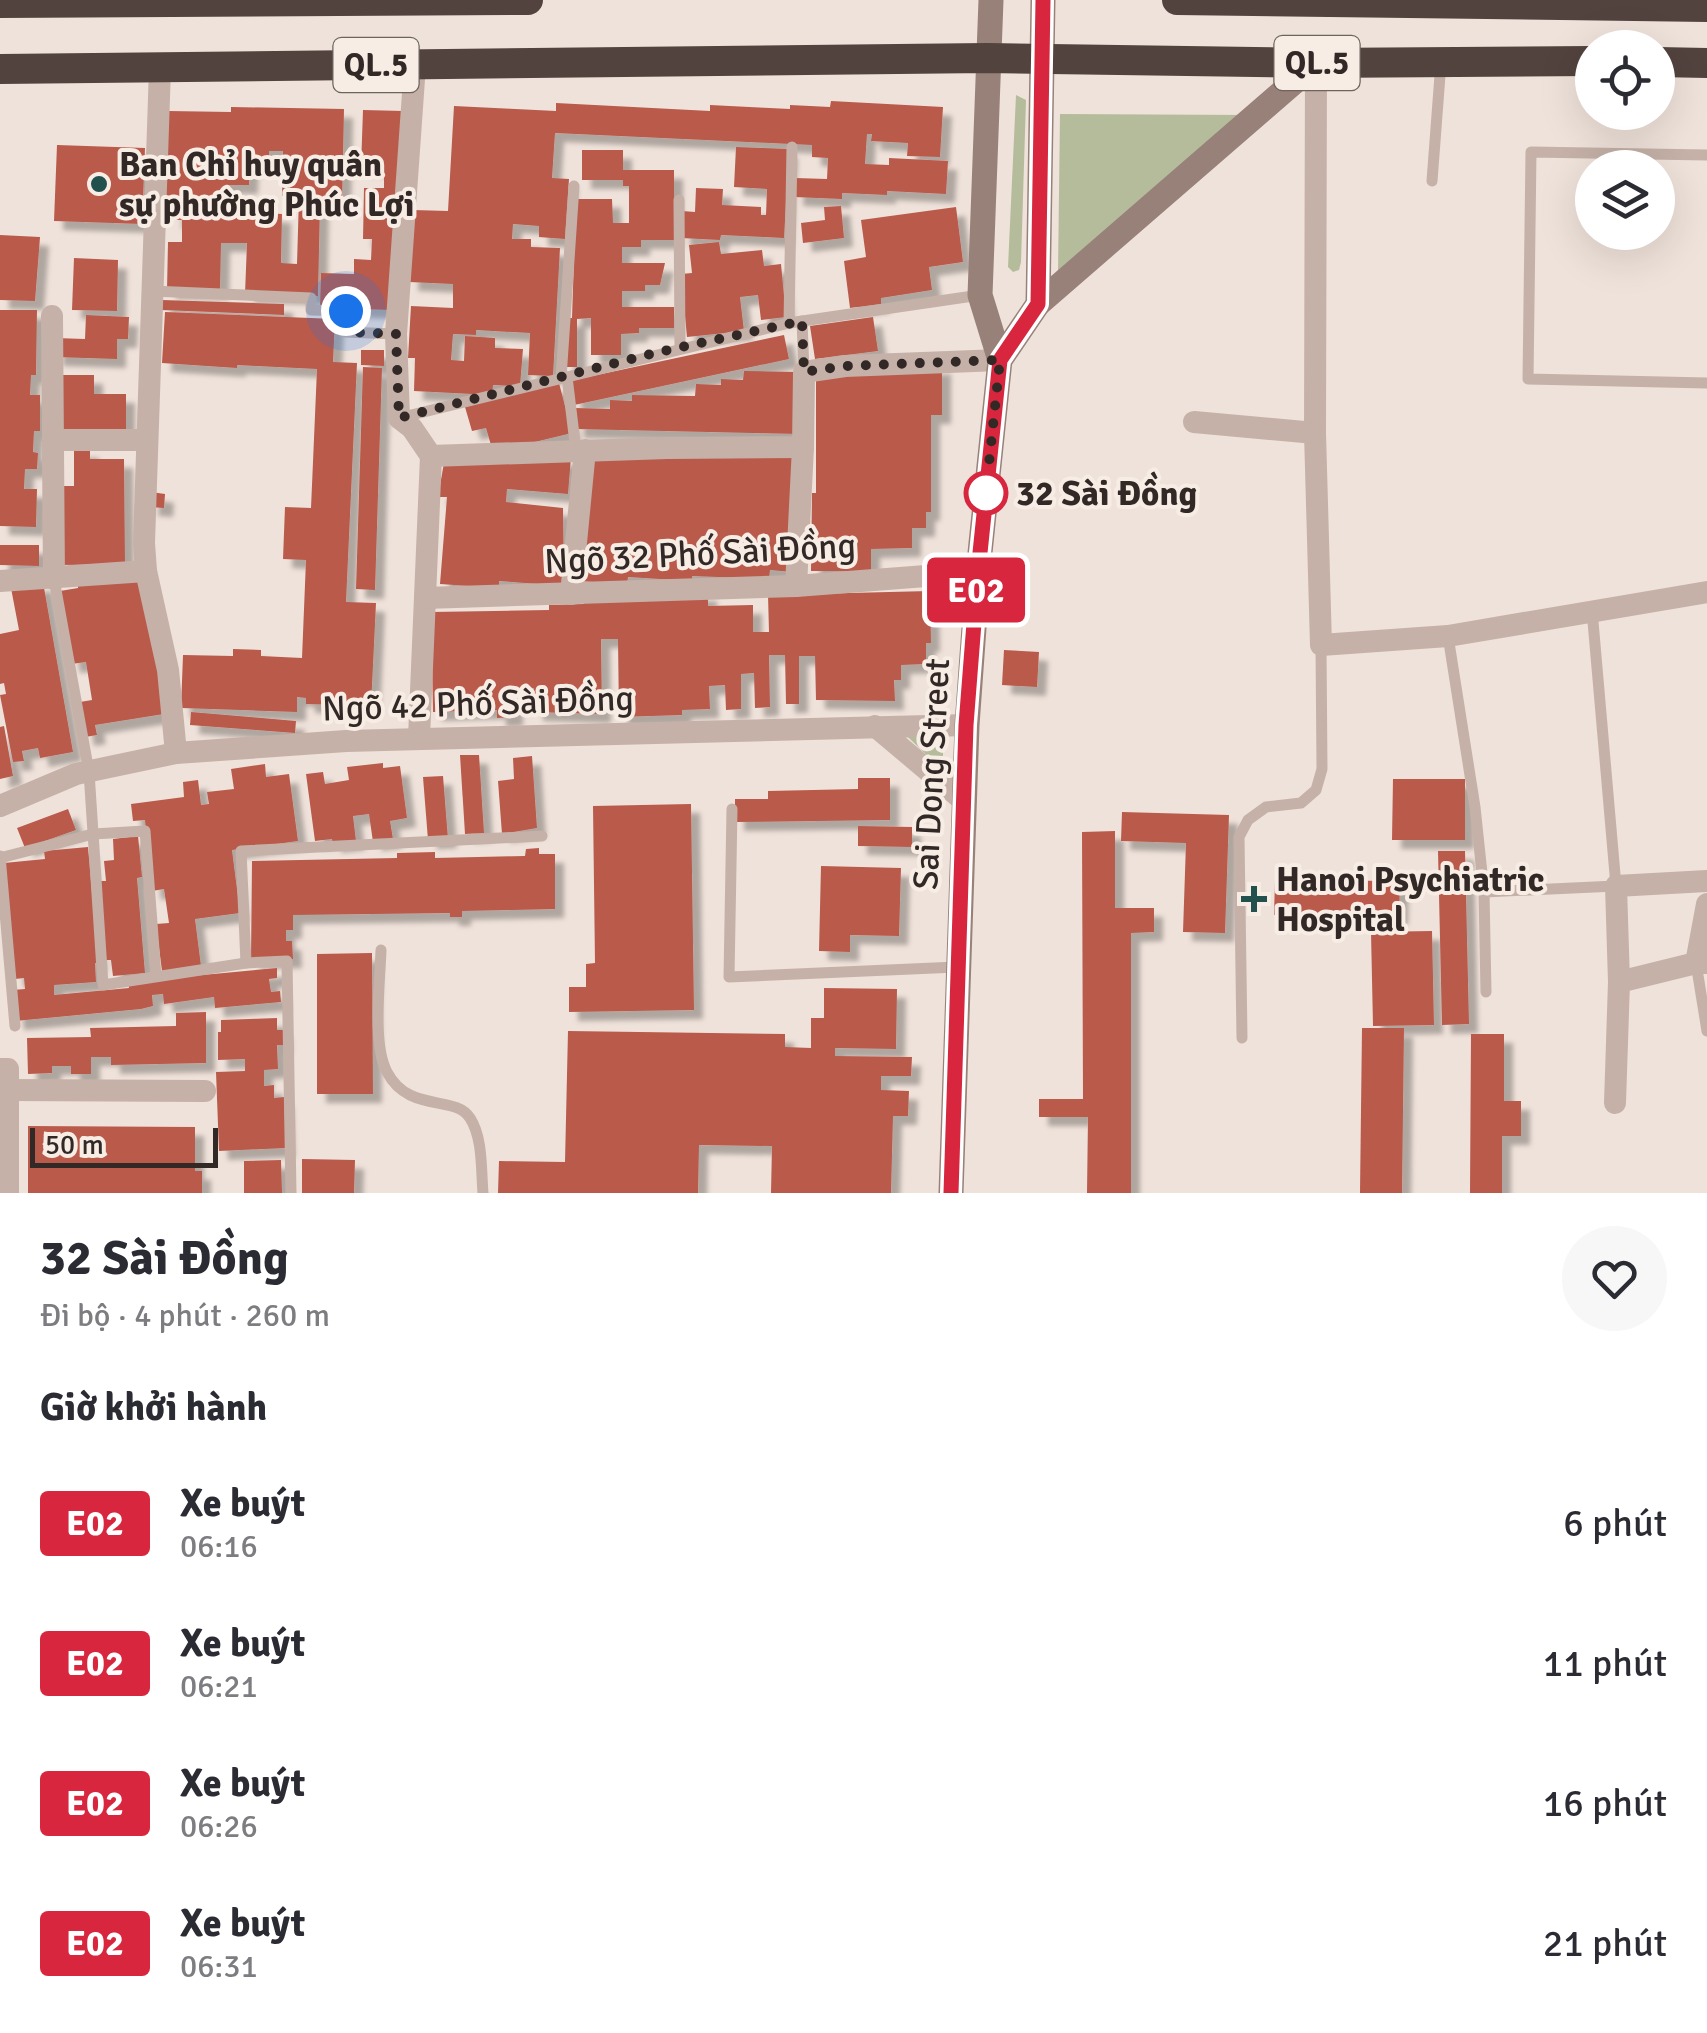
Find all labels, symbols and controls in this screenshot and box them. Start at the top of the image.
map controls [1575,30,1675,250]
button: locate [1575,30,1675,130]
road number: QL.5 [1274,36,1360,90]
road number: QL.5 [334,38,418,92]
place label: Ban Chỉ huy quân sự phường Phúc Lợi [119,143,414,226]
button: layers [1575,150,1675,250]
marker: Ban Chỉ huy quân sự phường Phúc Lợi [88,173,110,195]
your location [321,286,371,336]
place label: 32 Sài Đồng [1016,471,1197,515]
marker: 32 Sài Đồng [965,472,1007,514]
street label: Ngõ 32 Phố Sài Đồng [543,524,857,583]
line badge: E02 [918,558,1034,622]
text: E02 [947,569,1005,612]
street label: Sai Dong Street [904,657,959,891]
street label: Ngõ 42 Phố Sài Đồng [321,677,635,730]
place label: Hanoi Psychiatric Hospital [1276,858,1544,941]
marker: Hanoi Psychiatric Hospital [1241,886,1267,912]
scale bar [30,1123,218,1168]
text: 50 m [45,1128,104,1162]
button: heart [1562,1226,1667,1331]
text: 32 Sài Đồng [40,1229,289,1288]
text: Đi bộ · 4 phút · 260 m [40,1296,330,1335]
text: Giờ khởi hành [40,1384,267,1431]
text: Xe buýt [180,1480,305,1527]
text: 6 phút [1563,1500,1667,1547]
text: E02 [66,1502,124,1545]
text: 06:16 [180,1527,258,1566]
text: Xe buýt [180,1620,305,1667]
text: 11 phút [1543,1640,1667,1687]
text: E02 [66,1642,124,1685]
text: 06:21 [180,1667,258,1706]
text: Xe buýt [180,1760,305,1807]
text: 16 phút [1543,1780,1667,1827]
text: E02 [66,1782,124,1825]
text: 06:26 [180,1807,258,1846]
text: Xe buýt [180,1900,305,1947]
text: 21 phút [1543,1920,1667,1967]
text: E02 [66,1922,124,1965]
text: 06:31 [180,1947,258,1986]

